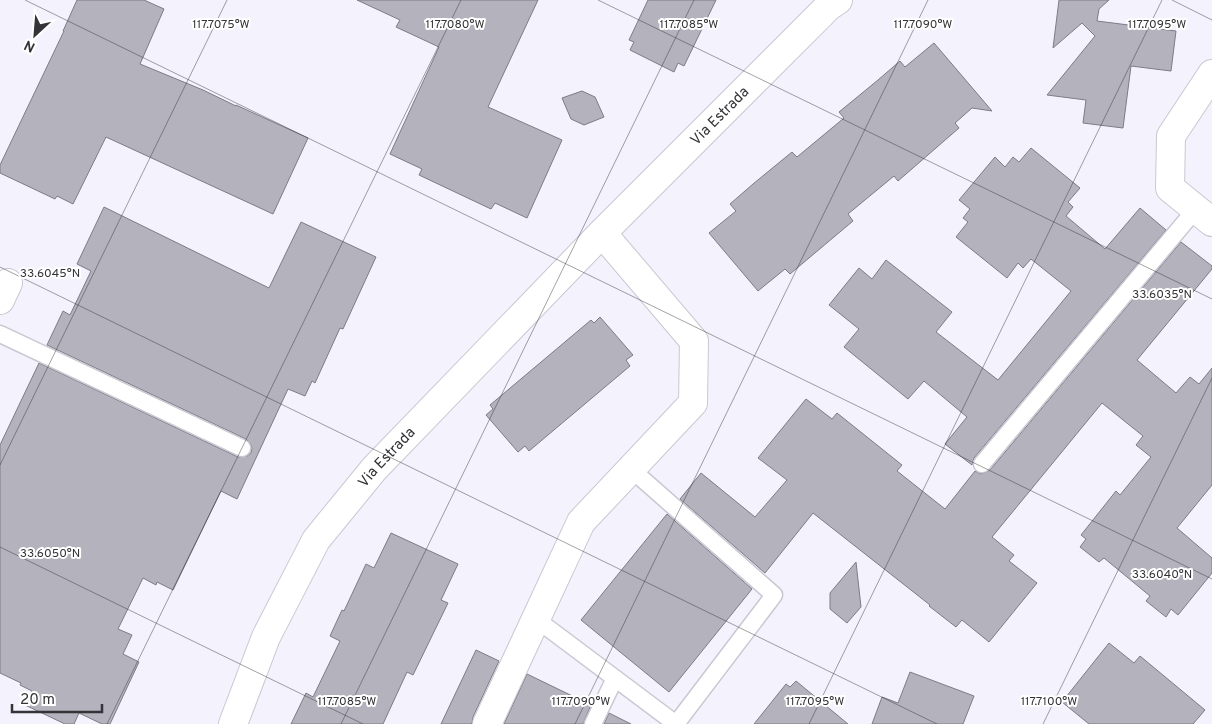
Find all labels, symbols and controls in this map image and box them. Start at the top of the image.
north arrow [10,10,60,60]
text: 117.7075°W [192,17,250,33]
text: 117.7080°W [426,17,484,33]
text: 117.7085°W [660,17,718,33]
text: 117.7090°W [894,17,952,33]
text: 117.7095°W [1128,17,1186,33]
text: N [22,35,38,55]
street label: Via Estrada [687,83,754,150]
text: 33.6045°N [20,266,80,282]
text: 33.6035°N [1132,287,1192,303]
street label: Via Estrada [355,424,420,492]
text: 33.6050°N [20,546,80,562]
text: 33.6040°N [1132,567,1192,583]
scale bar [12,682,102,714]
text: 20 m [20,691,55,710]
text: 117.7085°W [318,694,376,710]
text: 117.7090°W [552,694,610,710]
text: 117.7095°W [786,694,844,710]
text: 117.7100°W [1021,694,1077,710]

